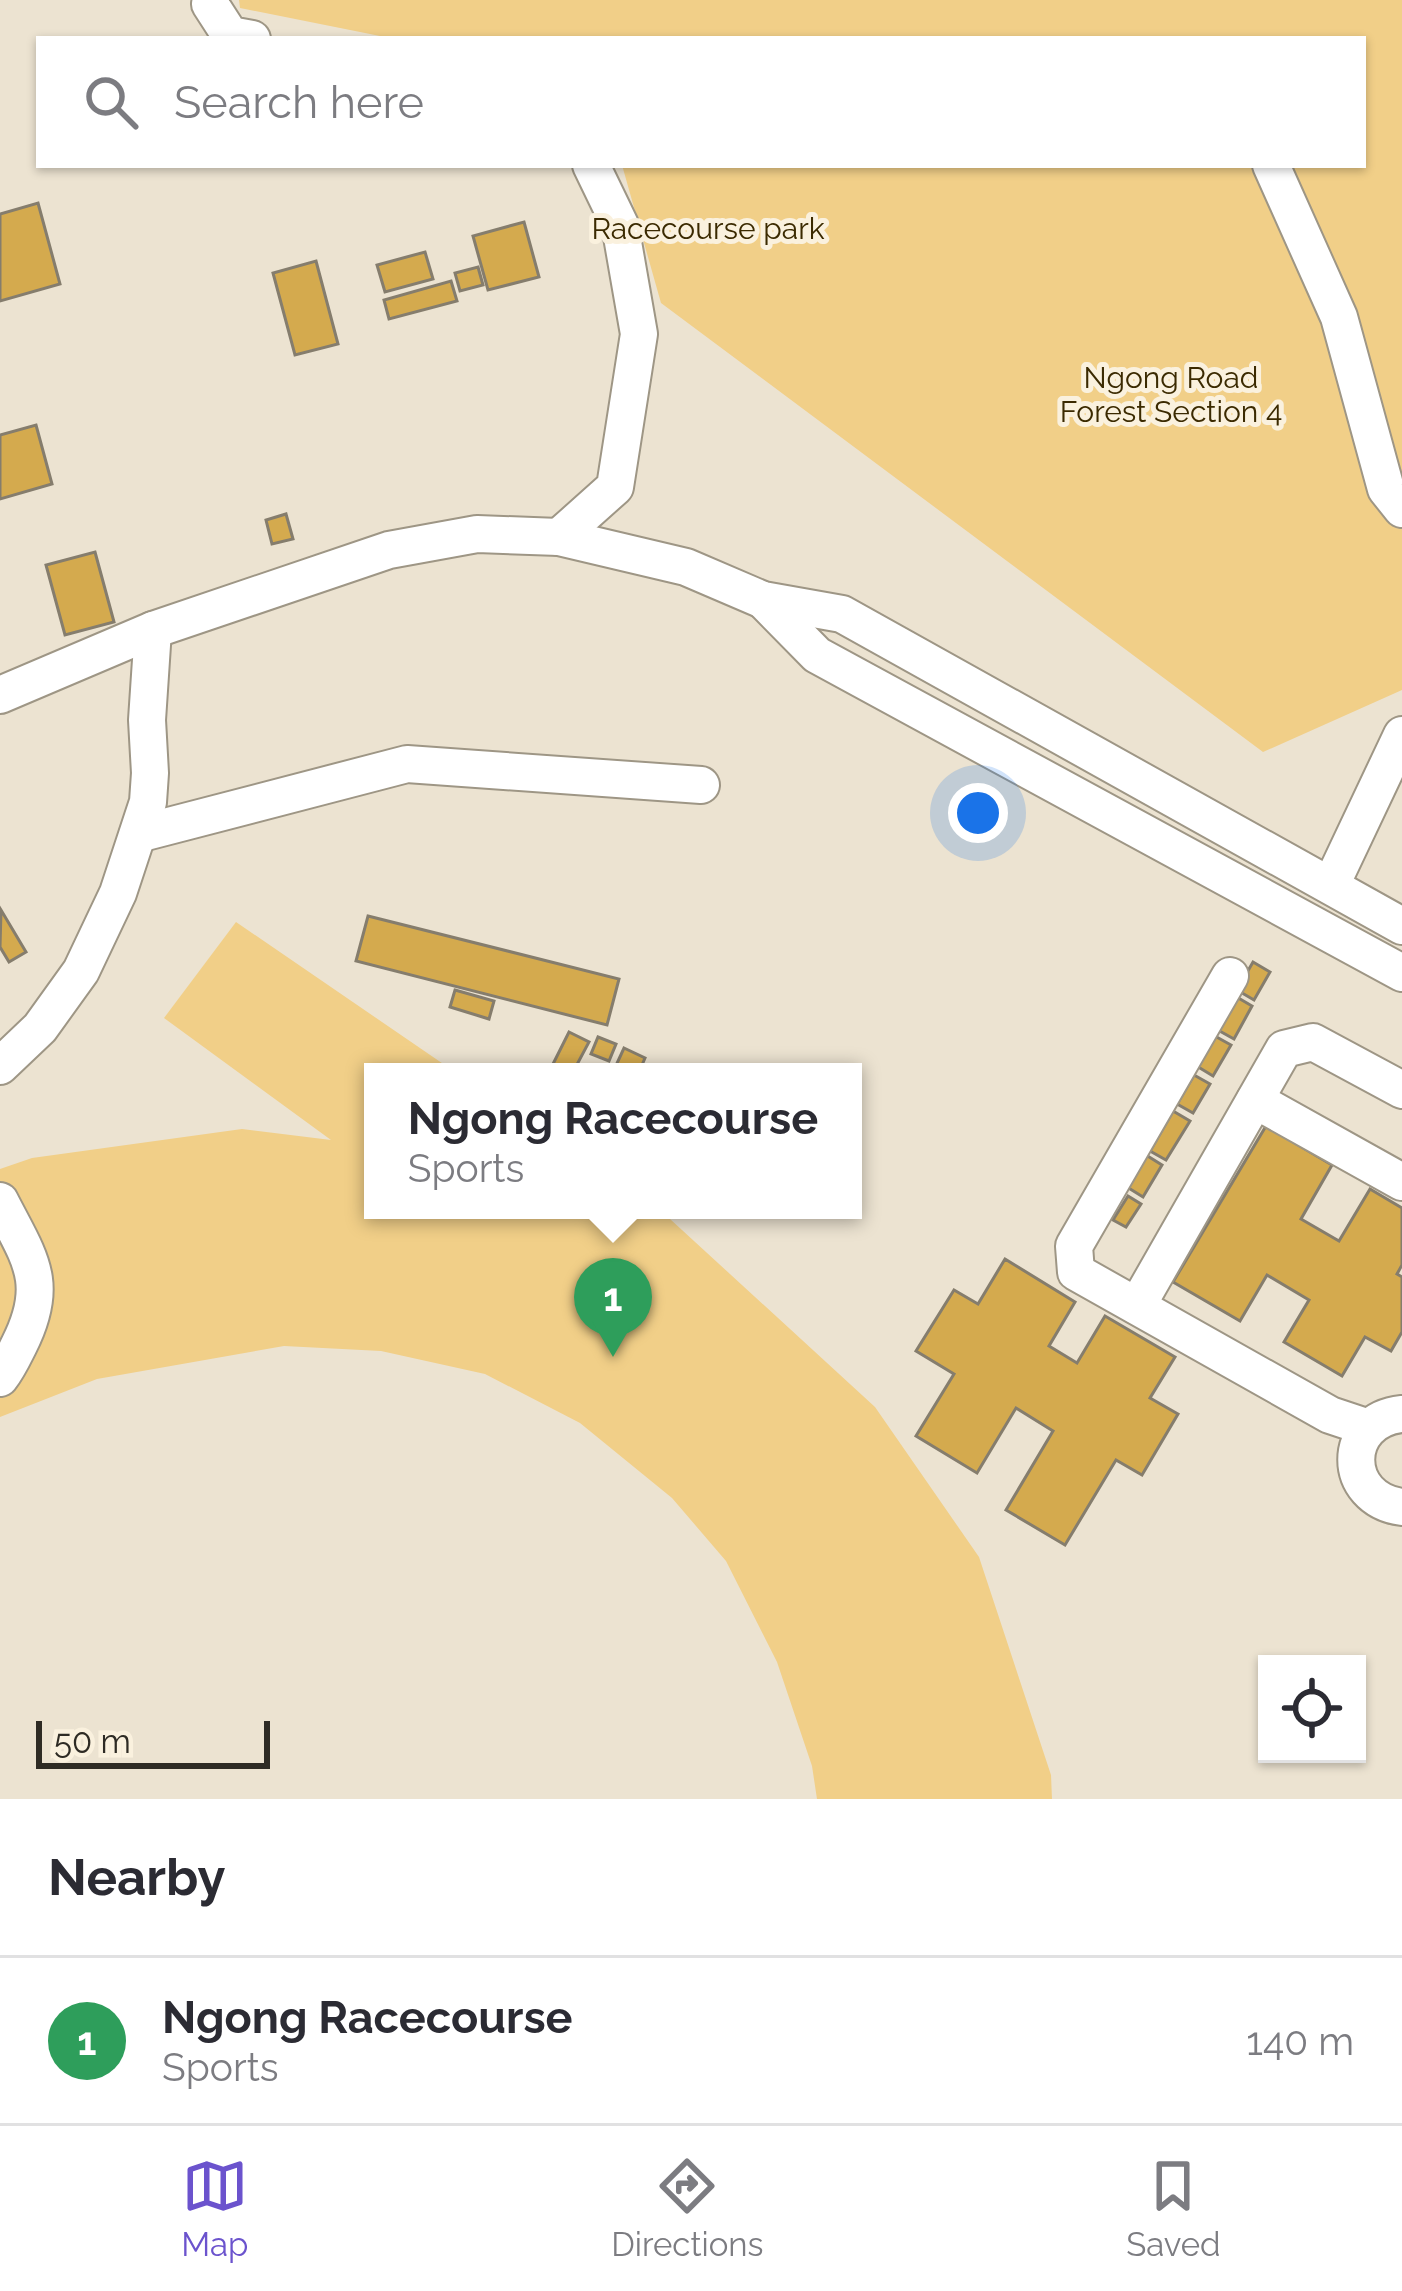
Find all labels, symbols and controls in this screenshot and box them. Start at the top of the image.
search box [36,36,1366,168]
icon: search [78,69,144,135]
text: Search here [174,76,424,129]
park label: Racecourse park [591,211,825,246]
park label: Ngong Road Forest Section 4 [1060,360,1282,429]
your location [948,783,1008,843]
popup [364,1063,862,1219]
text: Ngong Racecourse [408,1092,818,1145]
text: Sports [408,1145,524,1191]
pin: 1 [574,1258,652,1357]
map controls [1258,1655,1366,1763]
button: locate [1258,1655,1366,1763]
scale bar [36,1715,270,1768]
text: 50 m [54,1722,131,1761]
text: Nearby [48,1847,225,1907]
text: Ngong Racecourse [162,1991,573,2044]
text: 1 [77,2018,97,2064]
text: 140 m [1246,2018,1354,2064]
text: Sports [162,2044,279,2090]
tab: Map [181,2153,248,2264]
tab: Directions [611,2153,764,2264]
tab: Saved [1126,2153,1221,2264]

